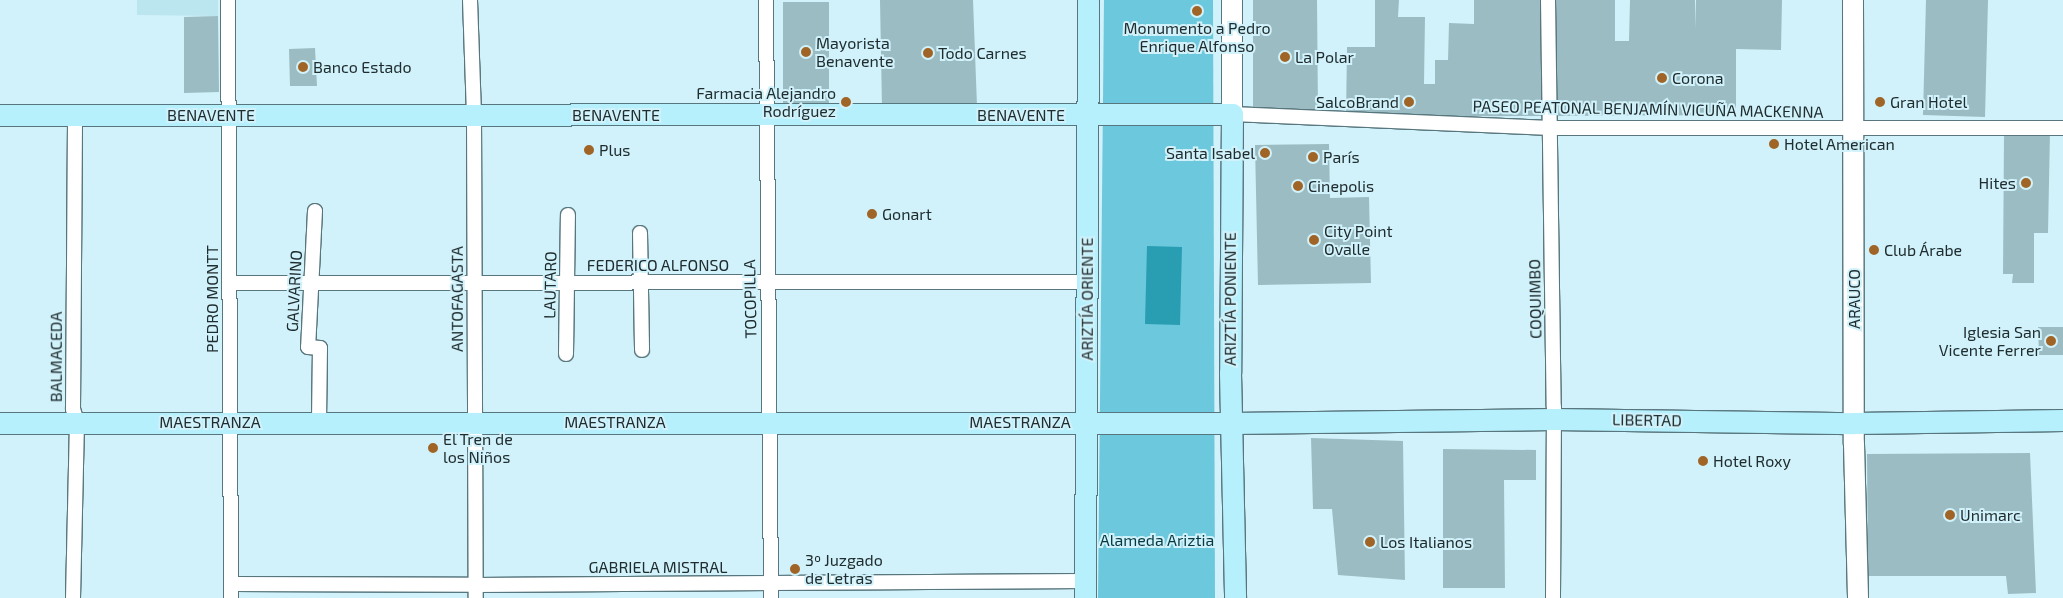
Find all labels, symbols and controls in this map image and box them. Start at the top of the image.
marker: Monumento a Pedro Enrique Alfonso [1191,5,1203,17]
place label: Monumento a Pedro Enrique Alfonso [1124,18,1270,56]
place label: Mayorista Benavente [816,33,894,71]
place label: Todo Carnes [938,43,1027,63]
marker: Mayorista Benavente [800,46,812,58]
marker: Todo Carnes [922,47,934,59]
place label: La Polar [1295,47,1354,67]
marker: La Polar [1279,51,1291,63]
place label: Banco Estado [313,57,412,77]
marker: Banco Estado [297,61,309,73]
place label: Corona [1672,68,1724,88]
marker: Corona [1656,72,1668,84]
place label: Farmacia Alejandro Rodríguez [696,83,836,121]
place label: SalcoBrand [1316,92,1399,112]
place label: Gran Hotel [1890,92,1967,112]
marker: Farmacia Alejandro Rodríguez [840,96,852,108]
marker: SalcoBrand [1403,96,1415,108]
street label: PASEO PEATONAL BENJAMÍN VICUÑA MACKENNA [1472,96,1824,122]
marker: Gran Hotel [1874,96,1886,108]
street label: BENAVENTE [167,105,255,125]
street label: BENAVENTE [572,105,660,125]
street label: BENAVENTE [977,105,1065,125]
place label: Hotel American [1784,134,1896,154]
marker: Hotel American [1768,138,1780,150]
place label: Plus [599,140,630,160]
place label: Santa Isabel [1166,143,1255,163]
marker: Plus [583,144,595,156]
marker: Santa Isabel [1259,147,1271,159]
place label: París [1323,147,1360,167]
marker: París [1307,151,1319,163]
place label: Hites [1979,173,2016,193]
place label: Cinepolis [1308,176,1374,196]
marker: Hites [2020,177,2032,189]
marker: Cinepolis [1292,180,1304,192]
place label: Gonart [882,204,932,224]
marker: Gonart [866,208,878,220]
place label: City Point Ovalle [1324,221,1393,259]
street label: ARIZTÍA PONIENTE [1220,232,1240,366]
marker: City Point Ovalle [1308,234,1320,246]
street label: ARIZTÍA ORIENTE [1077,237,1097,361]
place label: Club Árabe [1884,240,1963,260]
marker: Club Árabe [1868,244,1880,256]
street label: PEDRO MONTT [202,245,222,353]
street label: ANTOFAGASTA [447,246,467,352]
street label: GALVARINO [282,249,306,333]
street label: LAUTARO [540,251,560,319]
street label: FEDERICO ALFONSO [587,255,729,275]
street label: TOCOPILLA [740,259,760,339]
street label: COQUIMBO [1525,259,1545,339]
street label: ARAUCO [1844,269,1864,329]
street label: BALMACEDA [46,312,66,402]
place label: Iglesia San Vicente Ferrer [1939,322,2041,360]
marker: Iglesia San Vicente Ferrer [2045,335,2057,347]
street label: LIBERTAD [1612,410,1682,430]
street label: MAESTRANZA [159,412,261,432]
street label: MAESTRANZA [564,412,666,432]
street label: MAESTRANZA [969,412,1071,432]
place label: El Tren de los Niños [443,429,514,467]
marker: El Tren de los Niños [427,442,439,454]
place label: Hotel Roxy [1713,451,1791,471]
marker: Hotel Roxy [1697,455,1709,467]
place label: Unimarc [1960,505,2021,525]
marker: Unimarc [1944,509,1956,521]
park label: Alameda Ariztia [1100,530,1214,550]
place label: Los Italianos [1380,532,1472,552]
marker: Los Italianos [1364,536,1376,548]
place label: 3º Juzgado de Letras [805,550,883,588]
street label: GABRIELA MISTRAL [588,557,728,577]
marker: 3º Juzgado de Letras [789,563,801,575]

